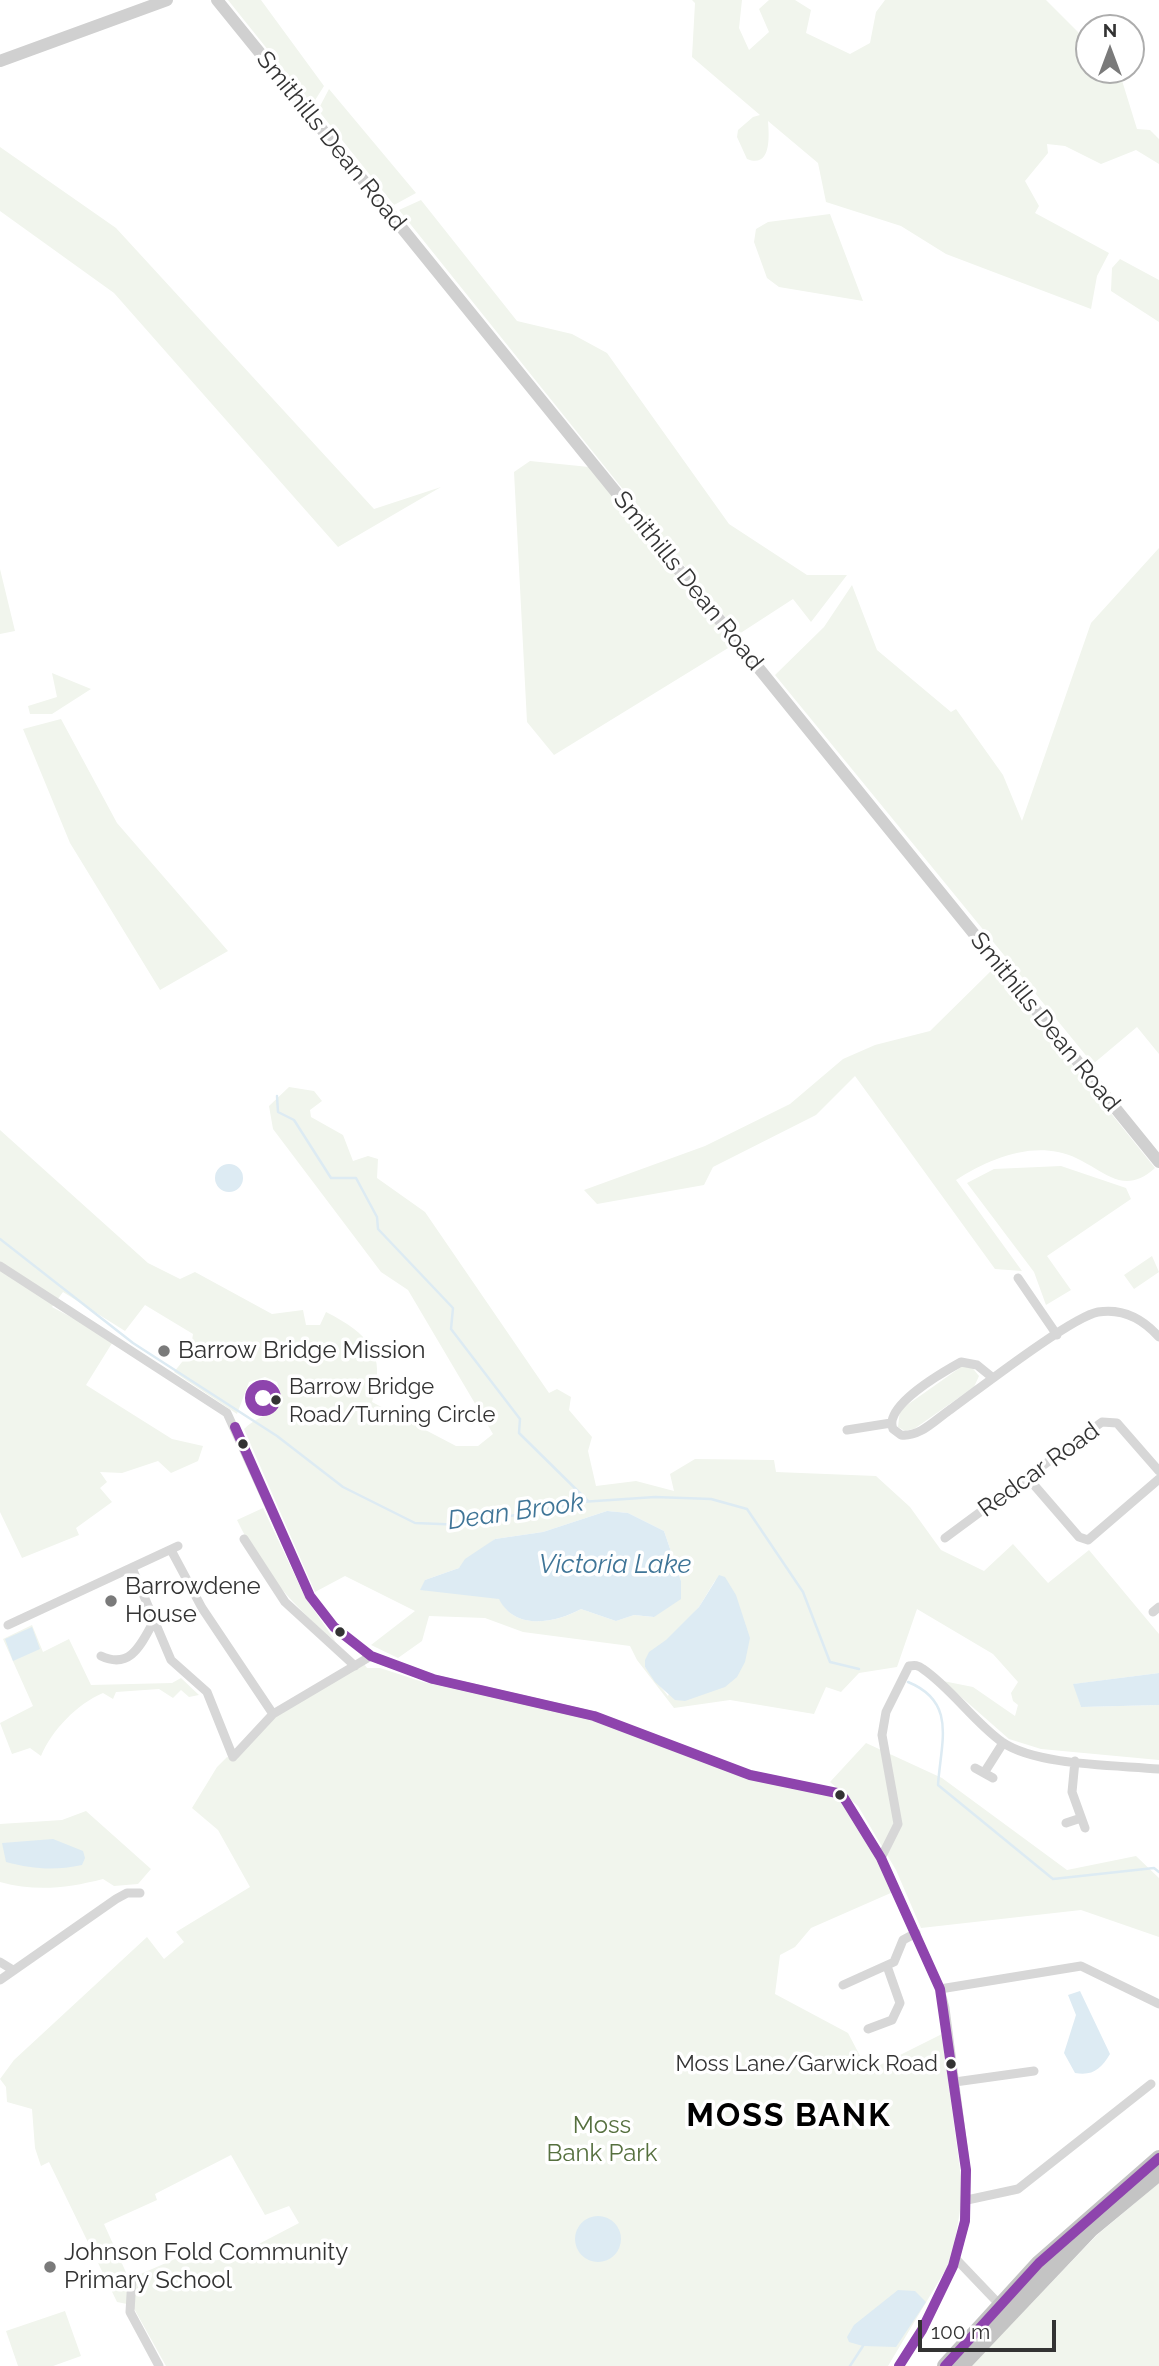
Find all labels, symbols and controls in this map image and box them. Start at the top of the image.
north arrow [1075,14,1145,84]
text: N [1103,19,1117,41]
street label: Smithills Dean Road [250,46,412,236]
street label: Smithills Dean Road [607,486,769,676]
street label: Smithills Dean Road [964,927,1126,1117]
place label: Barrow Bridge Mission [178,1337,426,1365]
marker: Barrow Bridge Mission [156,1343,172,1359]
place label: Barrow Bridge Road/Turning Circle [289,1374,495,1426]
marker: Barrow Bridge Road/Turning Circle [269,1393,283,1407]
street label: Redcar Road [973,1416,1105,1524]
unlabelled marker [236,1437,250,1451]
water label: Dean Brook [446,1487,586,1537]
water label: Victoria Lake [539,1549,691,1581]
place label: Barrowdene House [125,1573,261,1629]
marker: Barrowdene House [103,1593,119,1609]
unlabelled marker [333,1625,347,1639]
unlabelled marker [833,1788,847,1802]
place label: Moss Lane/Garwick Road [675,2051,938,2077]
marker: Moss Lane/Garwick Road [944,2057,958,2071]
district label: MOSS BANK [687,2097,891,2135]
park label: Moss Bank Park [547,2112,657,2168]
place label: Johnson Fold Community Primary School [64,2239,348,2295]
marker: Johnson Fold Community Primary School [42,2259,58,2275]
scale bar [921,2306,1059,2350]
text: 100 m [931,2319,990,2344]

